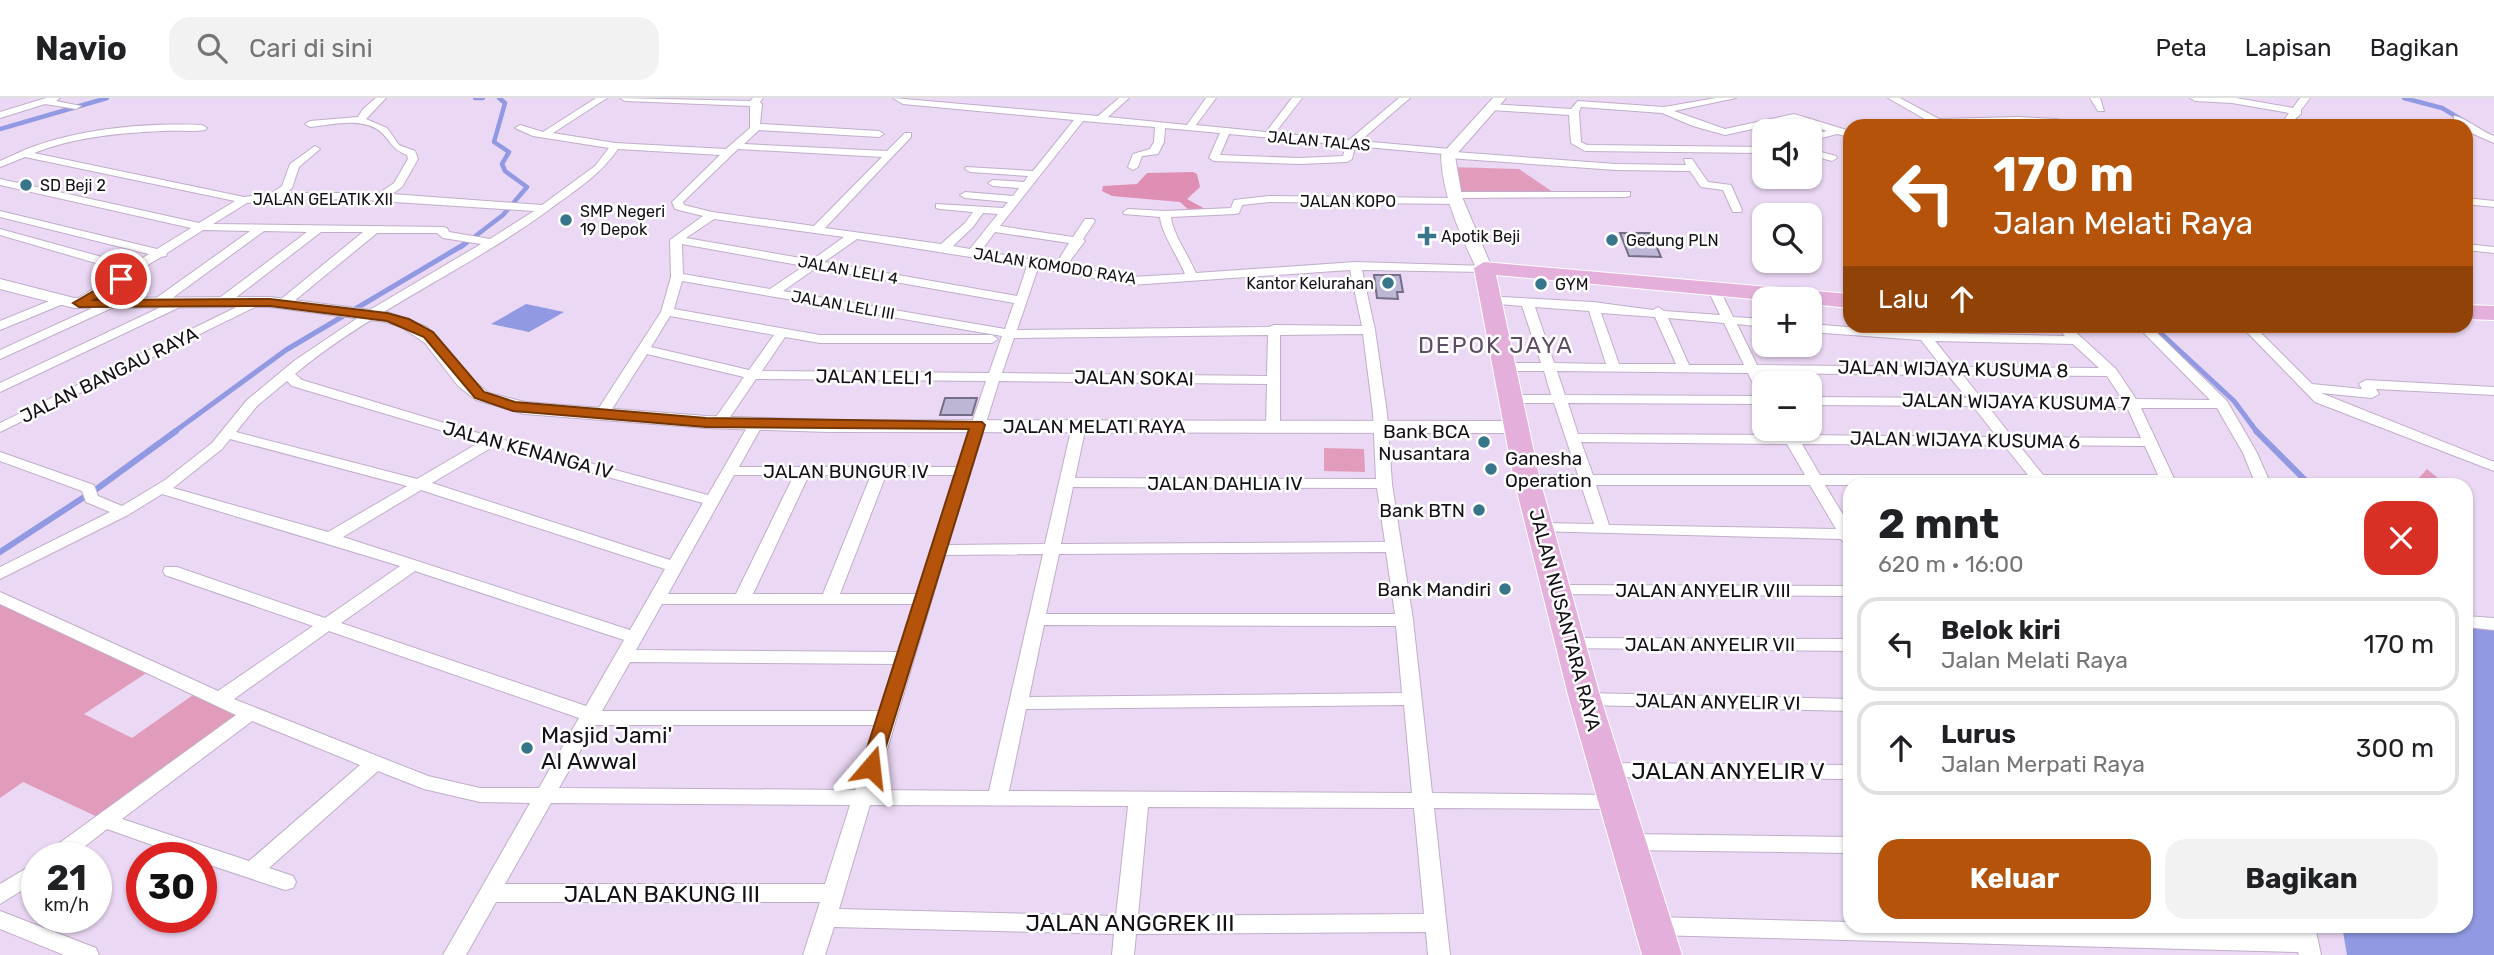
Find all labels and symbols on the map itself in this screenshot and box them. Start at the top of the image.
street label: JALAN TALAS [1267,127,1371,155]
place label: SD Beji 2 [40,176,106,195]
marker: SD Beji 2 [18,177,34,193]
street label: JALAN GELATIK XII [253,190,393,209]
street label: JALAN KOPO [1300,192,1396,211]
place label: SMP Negeri 19 Depok [580,202,665,239]
marker: SMP Negeri 19 Depok [558,212,574,228]
place label: Apotik Beji [1441,227,1520,246]
marker: Apotik Beji [1419,228,1435,244]
place label: Gedung PLN [1626,231,1719,250]
marker: Gedung PLN [1604,232,1620,248]
street label: JALAN KOMODO RAYA [972,244,1138,288]
pin [91,249,151,309]
street label: JALAN LELI 4 [796,252,900,288]
place label: Kantor Kelurahan [1246,274,1374,293]
marker: Kantor Kelurahan [1380,275,1396,291]
place label: GYM [1555,275,1589,294]
marker: GYM [1533,276,1549,292]
street label: JALAN LELI III [790,287,896,323]
street label: JALAN BANGAU RAYA [16,322,202,428]
district label: DEPOK JAYA [1418,331,1574,359]
street label: JALAN WIJAYA KUSUMA 8 [1837,355,2069,383]
street label: JALAN LELI 1 [815,364,933,390]
street label: JALAN SOKAI [1074,365,1194,391]
street label: JALAN WIJAYA KUSUMA 7 [1902,389,2131,415]
street label: JALAN MELATI RAYA [1003,415,1186,438]
street label: JALAN KENANGA IV [440,416,616,484]
place label: Bank BCA Nusantara [1378,420,1470,465]
street label: JALAN WIJAYA KUSUMA 6 [1850,426,2080,454]
marker: Bank BCA Nusantara [1476,434,1492,450]
place label: Ganesha Operation [1505,447,1592,492]
street label: JALAN BUNGUR IV [763,460,929,483]
marker: Ganesha Operation [1483,461,1499,477]
street label: JALAN DAHLIA IV [1147,472,1303,495]
place label: Bank BTN [1379,499,1465,522]
marker: Bank BTN [1471,502,1487,518]
street label: JALAN NUSANTARA RAYA [1524,506,1606,734]
place label: Bank Mandiri [1377,578,1491,601]
street label: JALAN ANYELIR VIII [1615,579,1791,602]
marker: Bank Mandiri [1497,581,1513,597]
street label: JALAN ANYELIR VII [1625,633,1795,656]
street label: JALAN ANYELIR VI [1635,689,1801,715]
place label: Masjid Jami' Al Awwal [541,721,673,775]
position arrow [834,730,908,804]
marker: Masjid Jami' Al Awwal [519,740,535,756]
street label: JALAN ANYELIR V [1631,757,1825,785]
speed limit sign: 30 [126,842,217,933]
street label: JALAN BAKUNG III [564,880,760,908]
street label: JALAN ANGGREK III [1026,909,1234,937]

